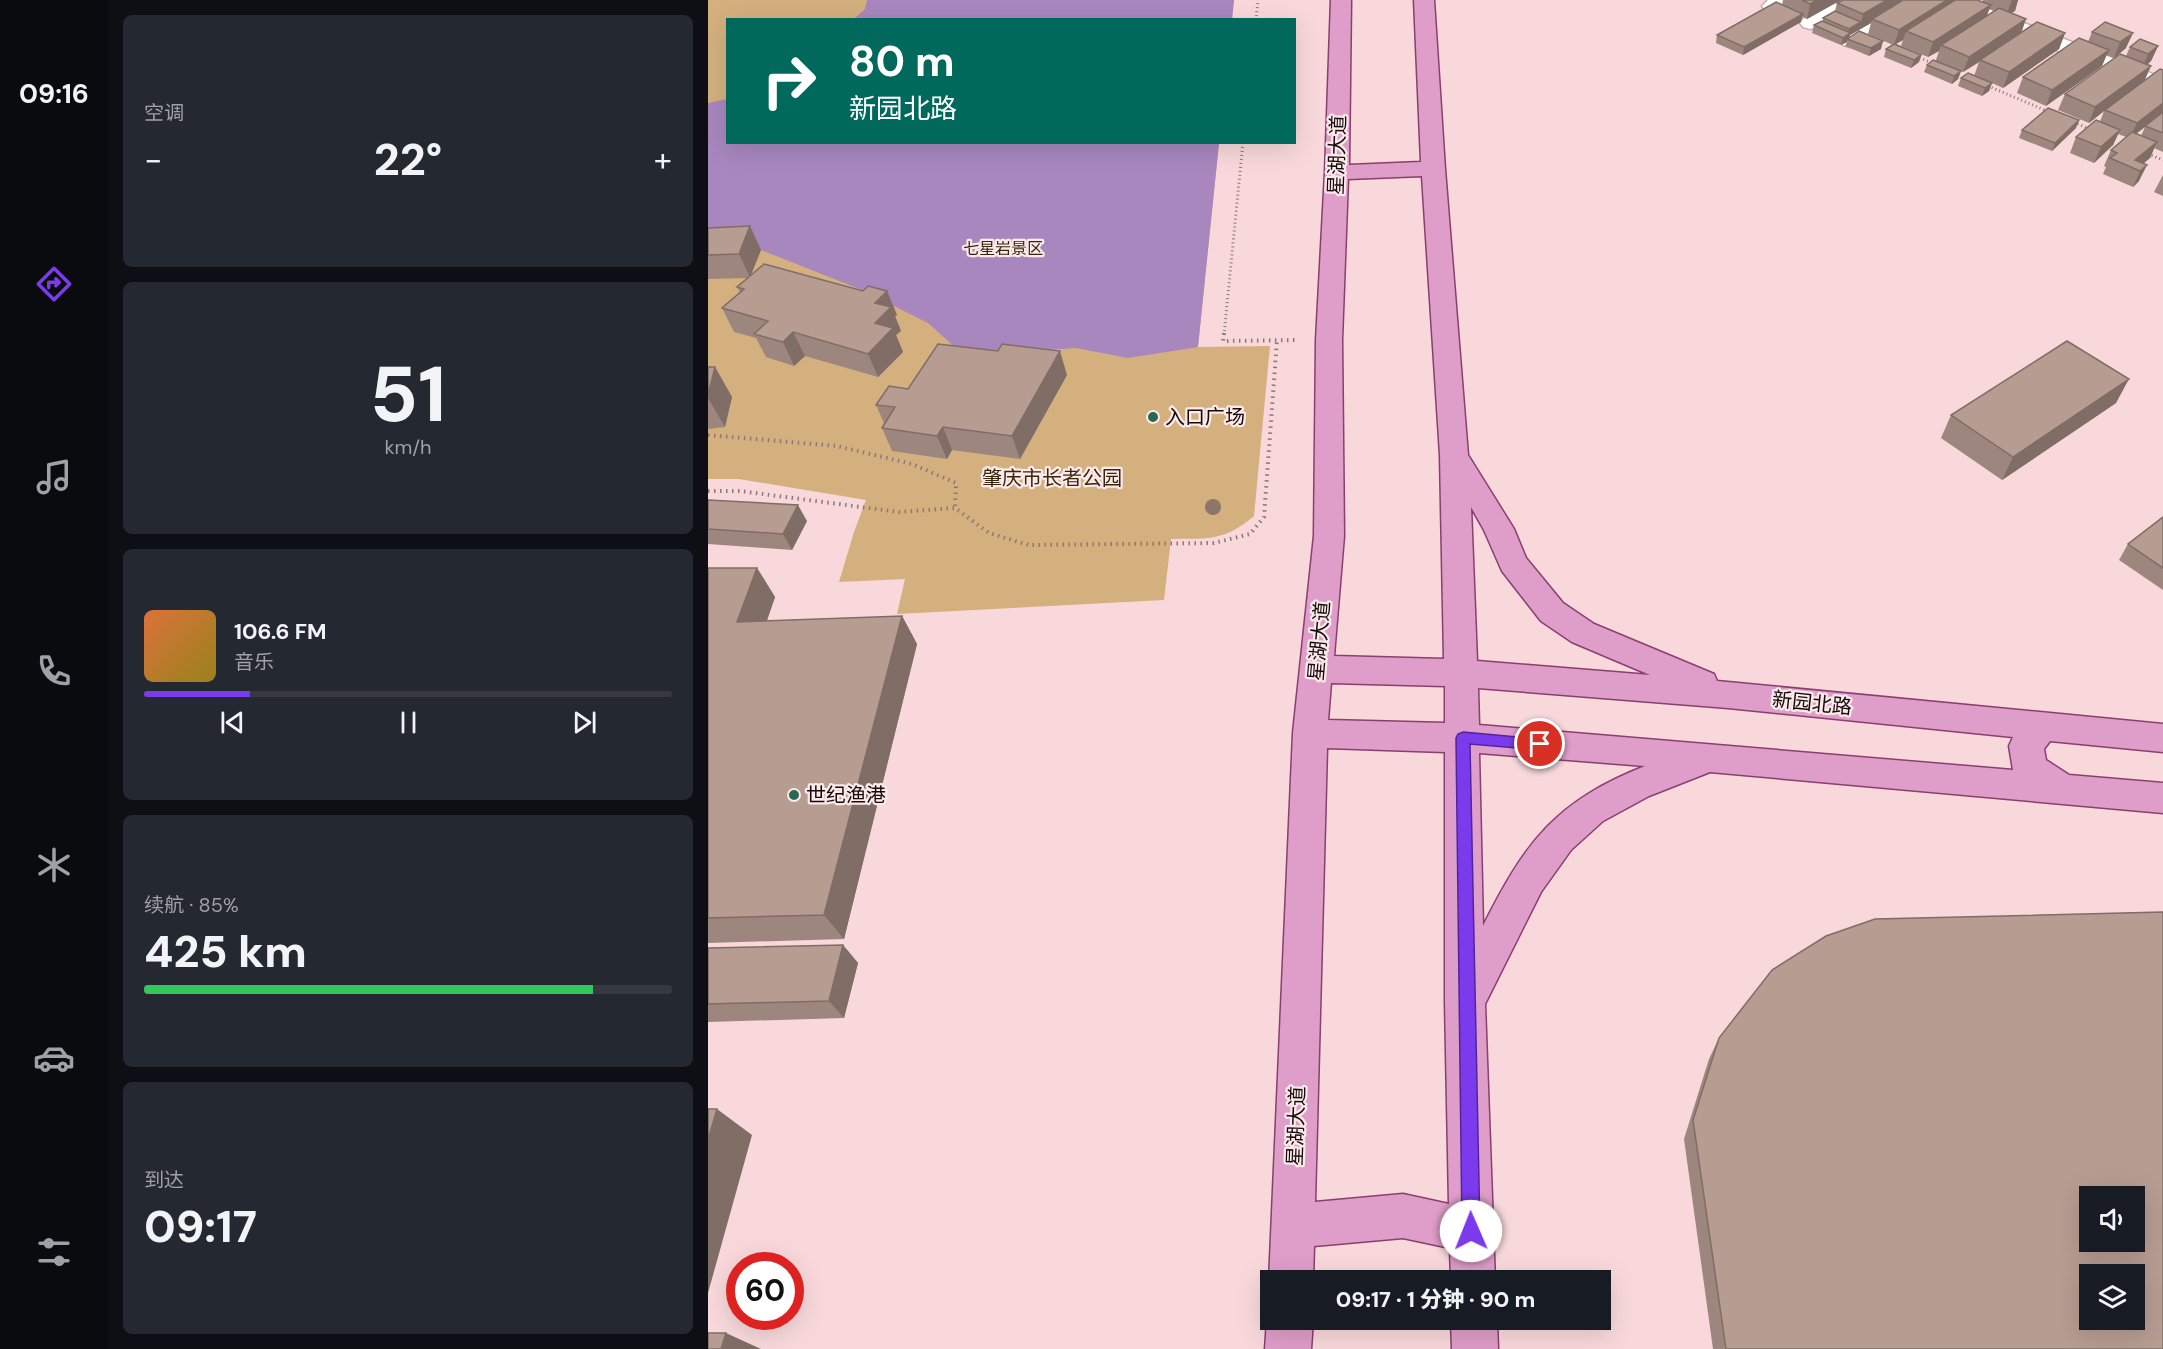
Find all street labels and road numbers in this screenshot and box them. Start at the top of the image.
street label: 星湖大道 [1323,115,1351,195]
street label: 星湖大道 [1303,600,1335,682]
street label: 新园北路 [1771,686,1853,720]
street label: 星湖大道 [1282,1086,1310,1166]

